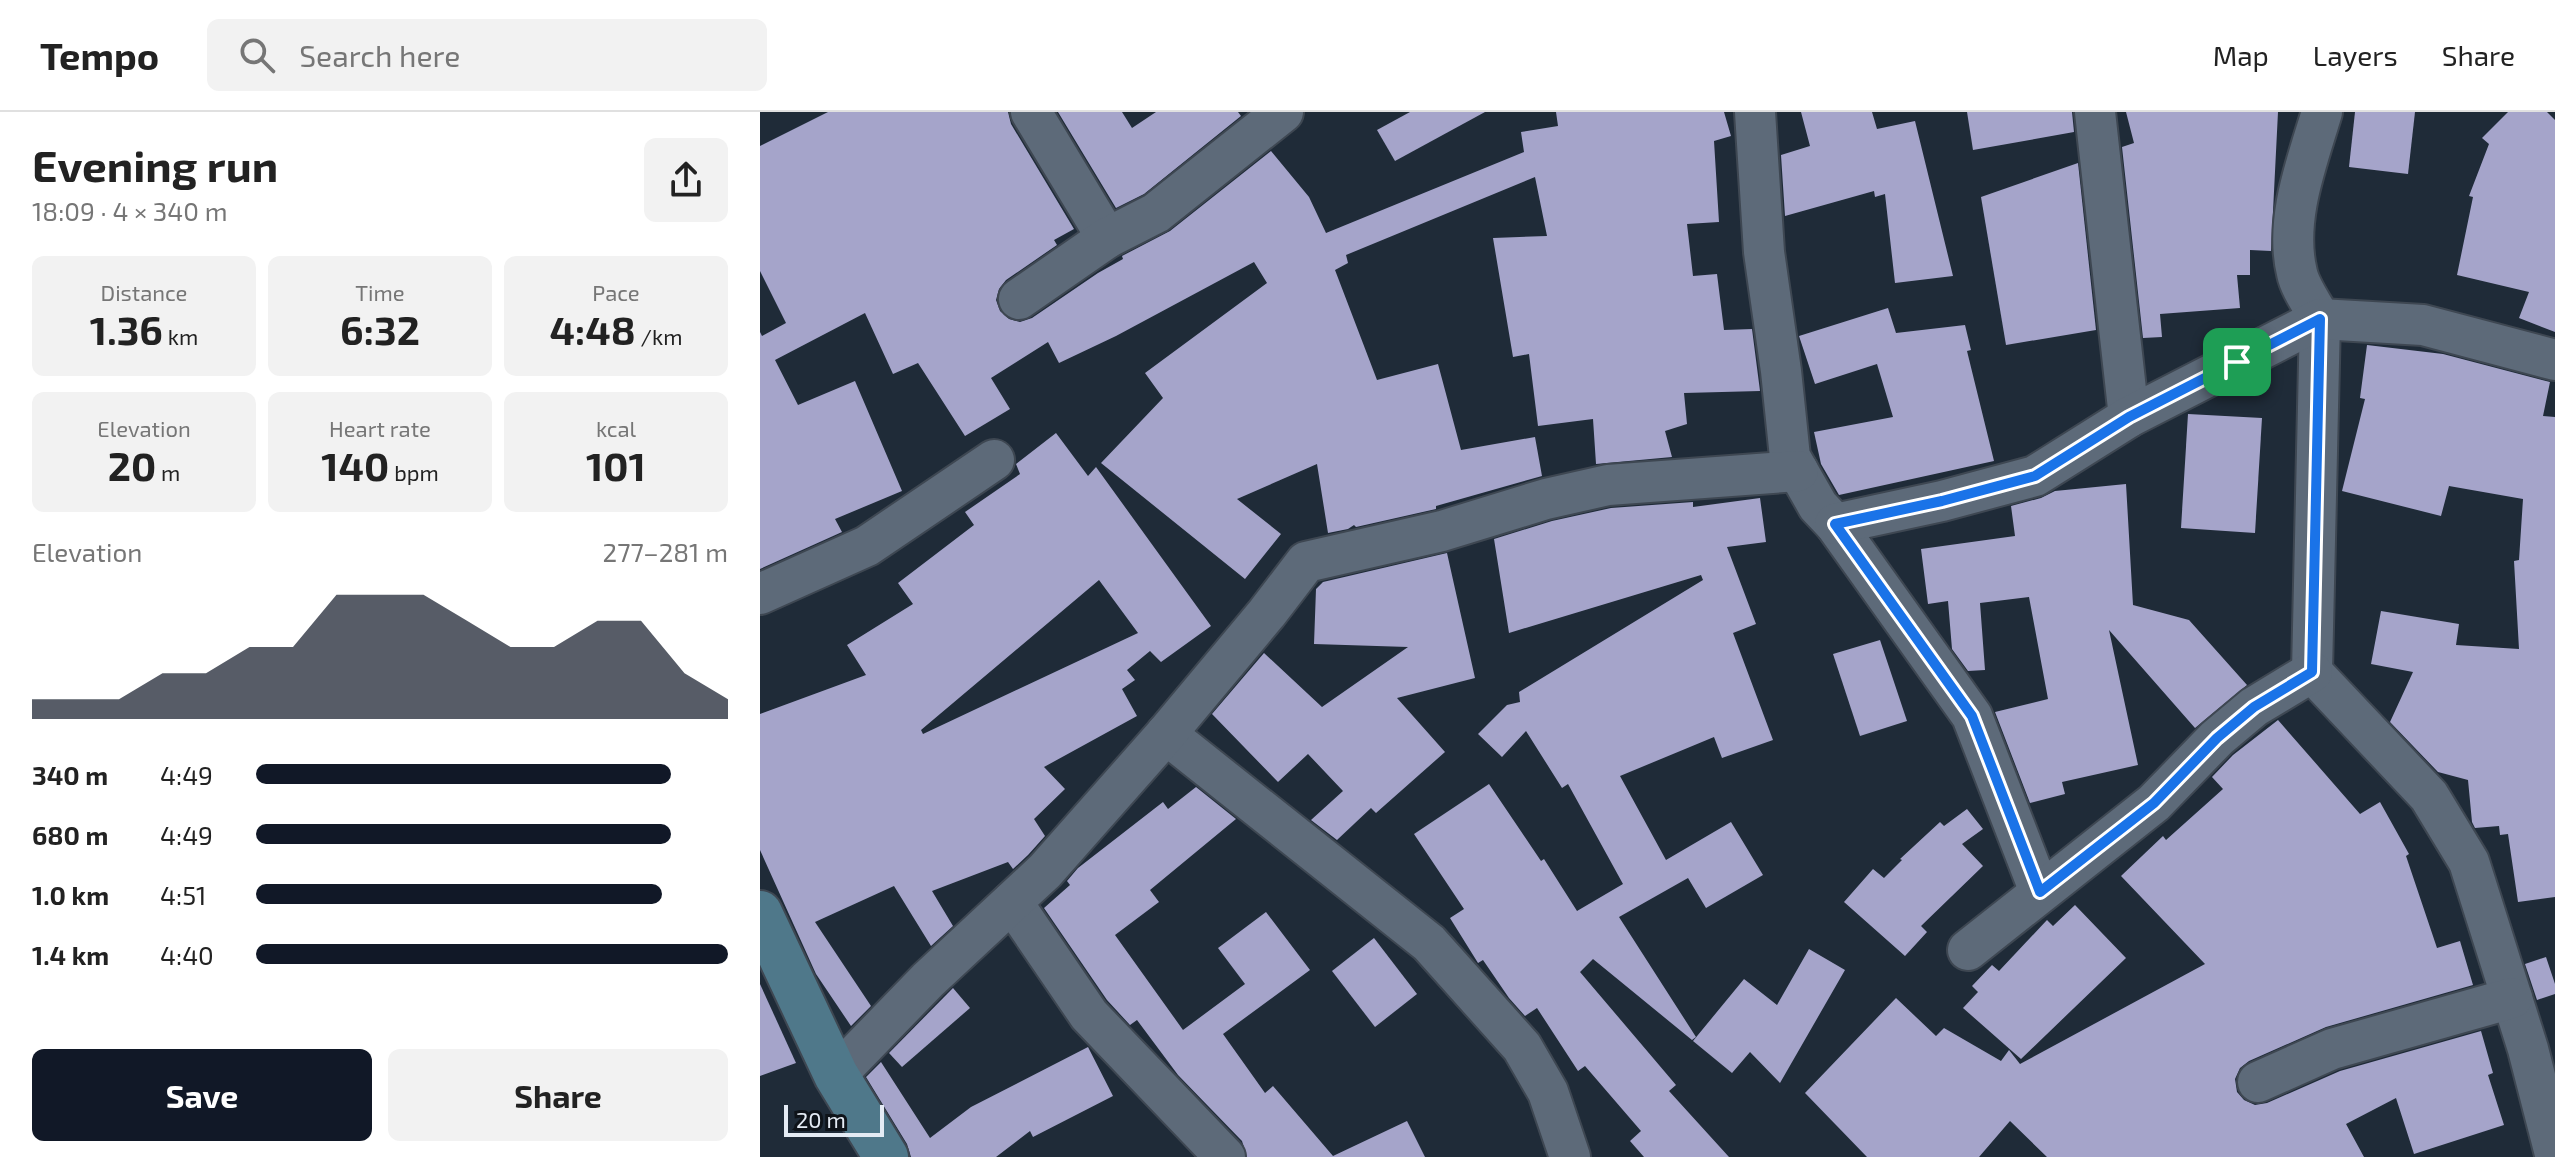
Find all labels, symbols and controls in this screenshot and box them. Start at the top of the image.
search box [207,19,767,91]
text: Tempo [40,32,159,78]
icon: search [235,33,279,77]
text: Search here [299,37,460,73]
text: Map [2213,38,2269,72]
text: Layers [2313,38,2398,72]
text: Share [2442,38,2515,72]
text: Evening run [32,138,278,191]
button: share [644,138,728,222]
text: 18:09 · 4 × 340 m [32,195,227,226]
text: Distance [101,279,187,305]
text: Time [355,279,405,305]
text: Pace [592,279,640,305]
text: 1.36 [90,305,163,353]
text: 6:32 [340,305,420,353]
text: 4:48 [550,305,636,353]
text: km [163,323,198,349]
text: /km [636,323,682,349]
pin [2203,328,2271,396]
icon: arrive [2215,340,2259,384]
text: Elevation [97,415,191,441]
text: Heart rate [329,415,431,441]
text: kcal [596,415,636,441]
text: 20 [108,441,156,489]
text: 140 [321,441,389,489]
text: 101 [586,441,646,489]
text: m [156,459,180,485]
text: bpm [389,459,439,485]
text: Elevation [32,536,142,567]
text: 277–281 m [603,536,728,567]
text: 340 m [32,759,108,790]
text: 4:49 [160,759,213,790]
text: 680 m [32,819,108,850]
text: 4:49 [160,819,213,850]
text: 1.0 km [32,879,109,910]
text: 4:51 [160,879,206,910]
text: 1.4 km [32,939,109,970]
text: 4:40 [160,939,214,970]
button: Save [32,1049,372,1141]
button: Share [388,1049,728,1141]
scale bar [784,1101,884,1137]
text: 20 m [796,1106,846,1132]

